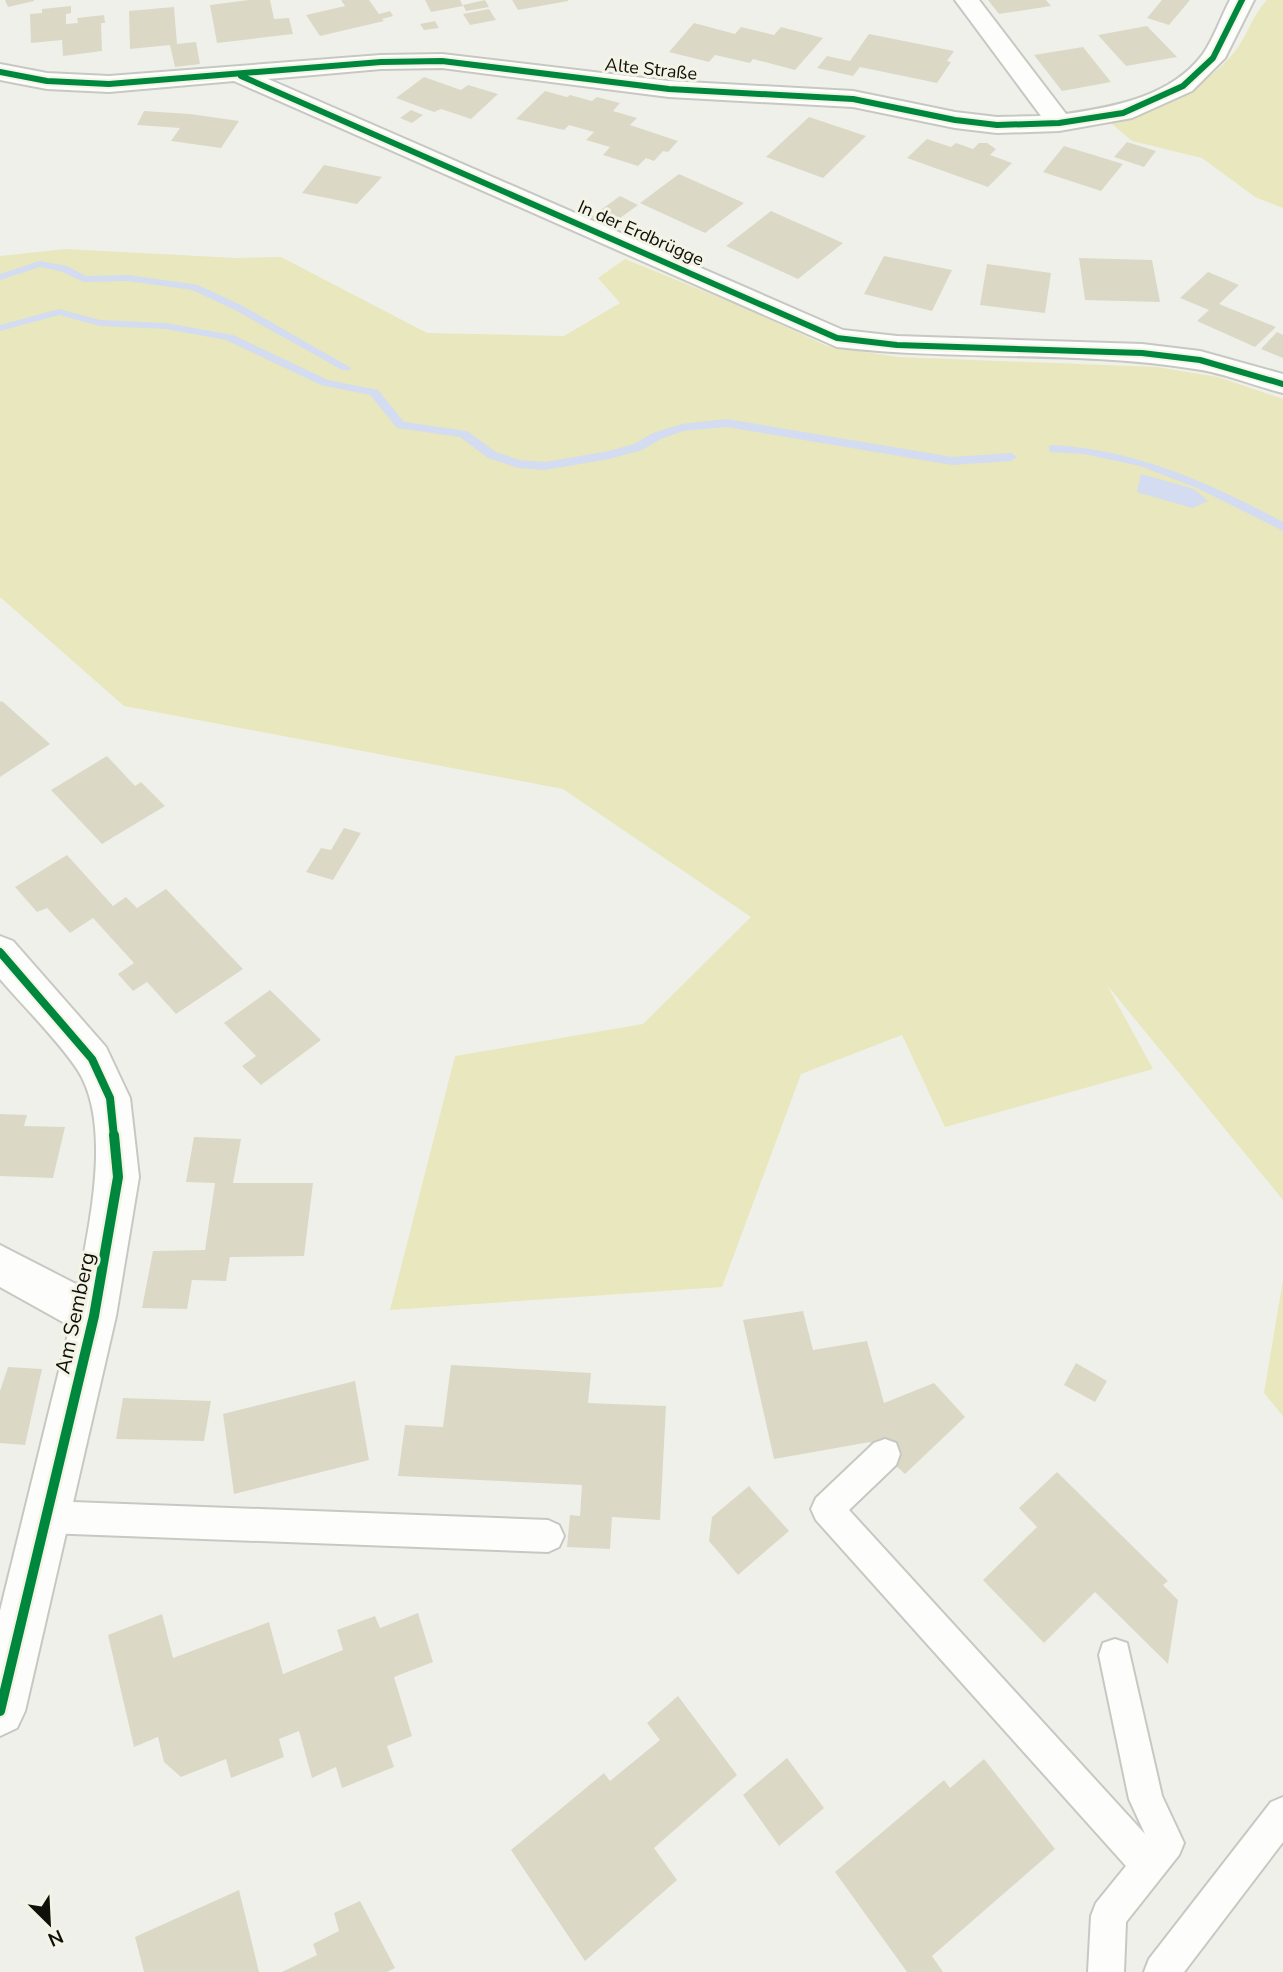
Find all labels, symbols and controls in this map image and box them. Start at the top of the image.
street label: Alte Straße [604,52,698,86]
street label: In der Erdbrügge [574,194,708,272]
street label: Am Semberg [48,1250,102,1376]
north arrow [14,1888,84,1958]
text: N [44,1923,67,1952]

